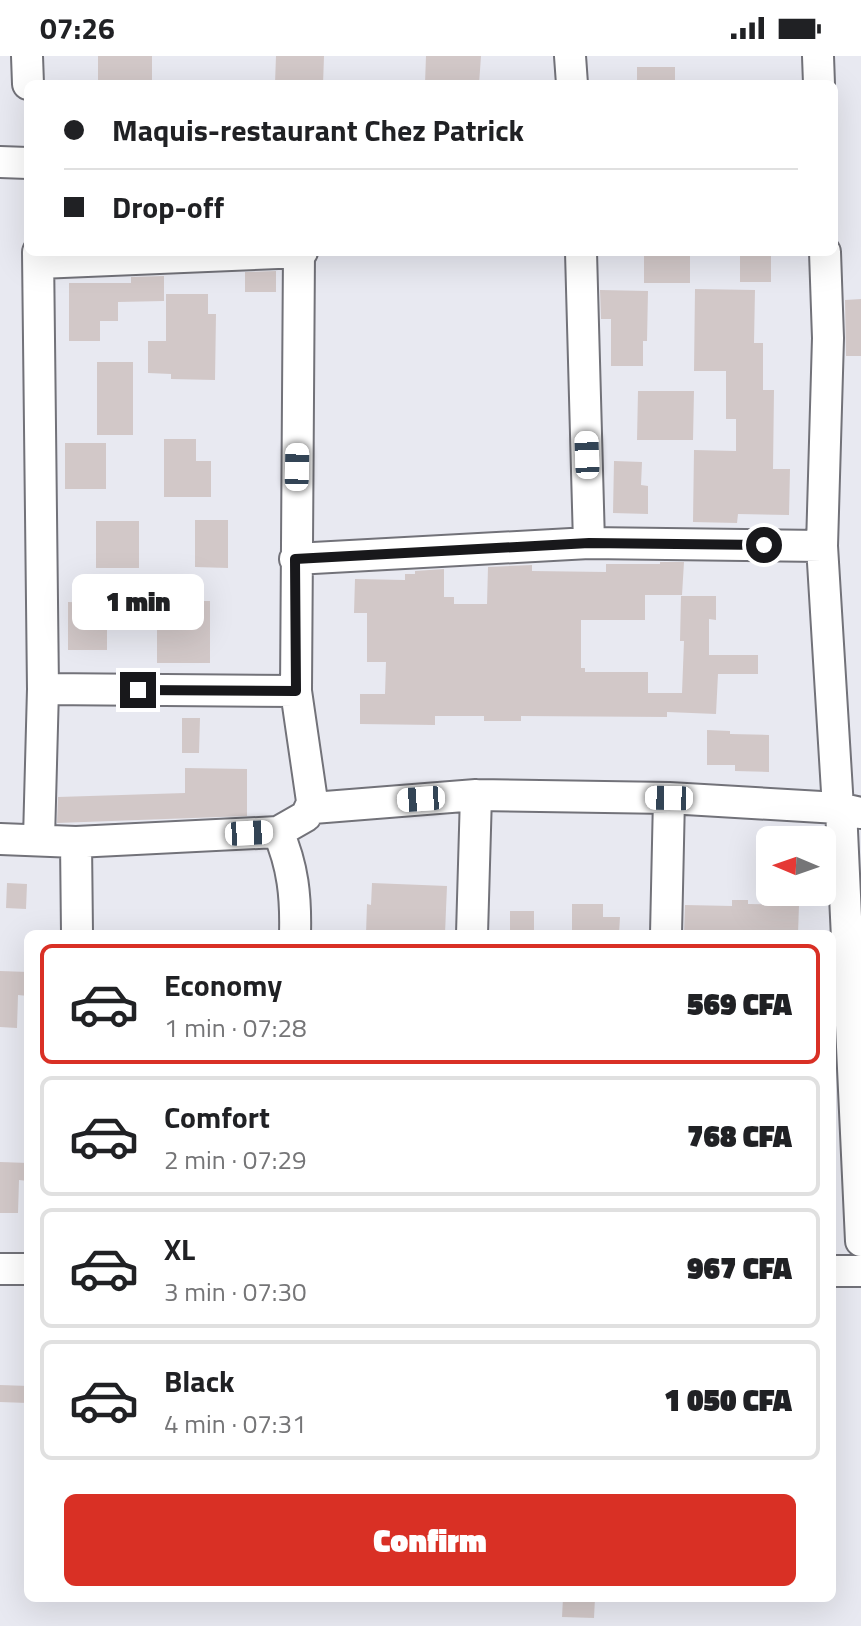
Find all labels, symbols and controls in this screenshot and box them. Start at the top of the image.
text: 07:26 [40,5,115,51]
text: Maquis-restaurant Chez Patrick [112,107,524,153]
text: Drop-off [112,184,224,230]
car [574,431,600,479]
car [285,443,309,491]
route start [746,527,782,563]
callout: 1 min [72,574,204,630]
text: 1 min [106,582,170,621]
route end [120,672,156,708]
car [396,785,446,813]
car [645,786,693,810]
car [224,820,274,846]
north arrow [756,826,836,906]
map controls [756,826,836,906]
text: Economy [164,962,282,1008]
icon: car [68,968,140,1040]
text: 569 CFA [687,981,792,1027]
text: 1 min · 07:28 [164,1008,307,1047]
text: Comfort [164,1094,270,1140]
icon: car [68,1100,140,1172]
text: 768 CFA [687,1113,792,1159]
text: 2 min · 07:29 [164,1140,307,1179]
text: XL [164,1226,195,1272]
icon: car [68,1232,140,1304]
text: 967 CFA [687,1245,792,1291]
text: 3 min · 07:30 [164,1272,307,1311]
text: Black [164,1358,235,1404]
icon: car [68,1364,140,1436]
text: 1 050 CFA [664,1377,792,1423]
text: 4 min · 07:31 [164,1404,307,1443]
button: Confirm [64,1494,796,1586]

